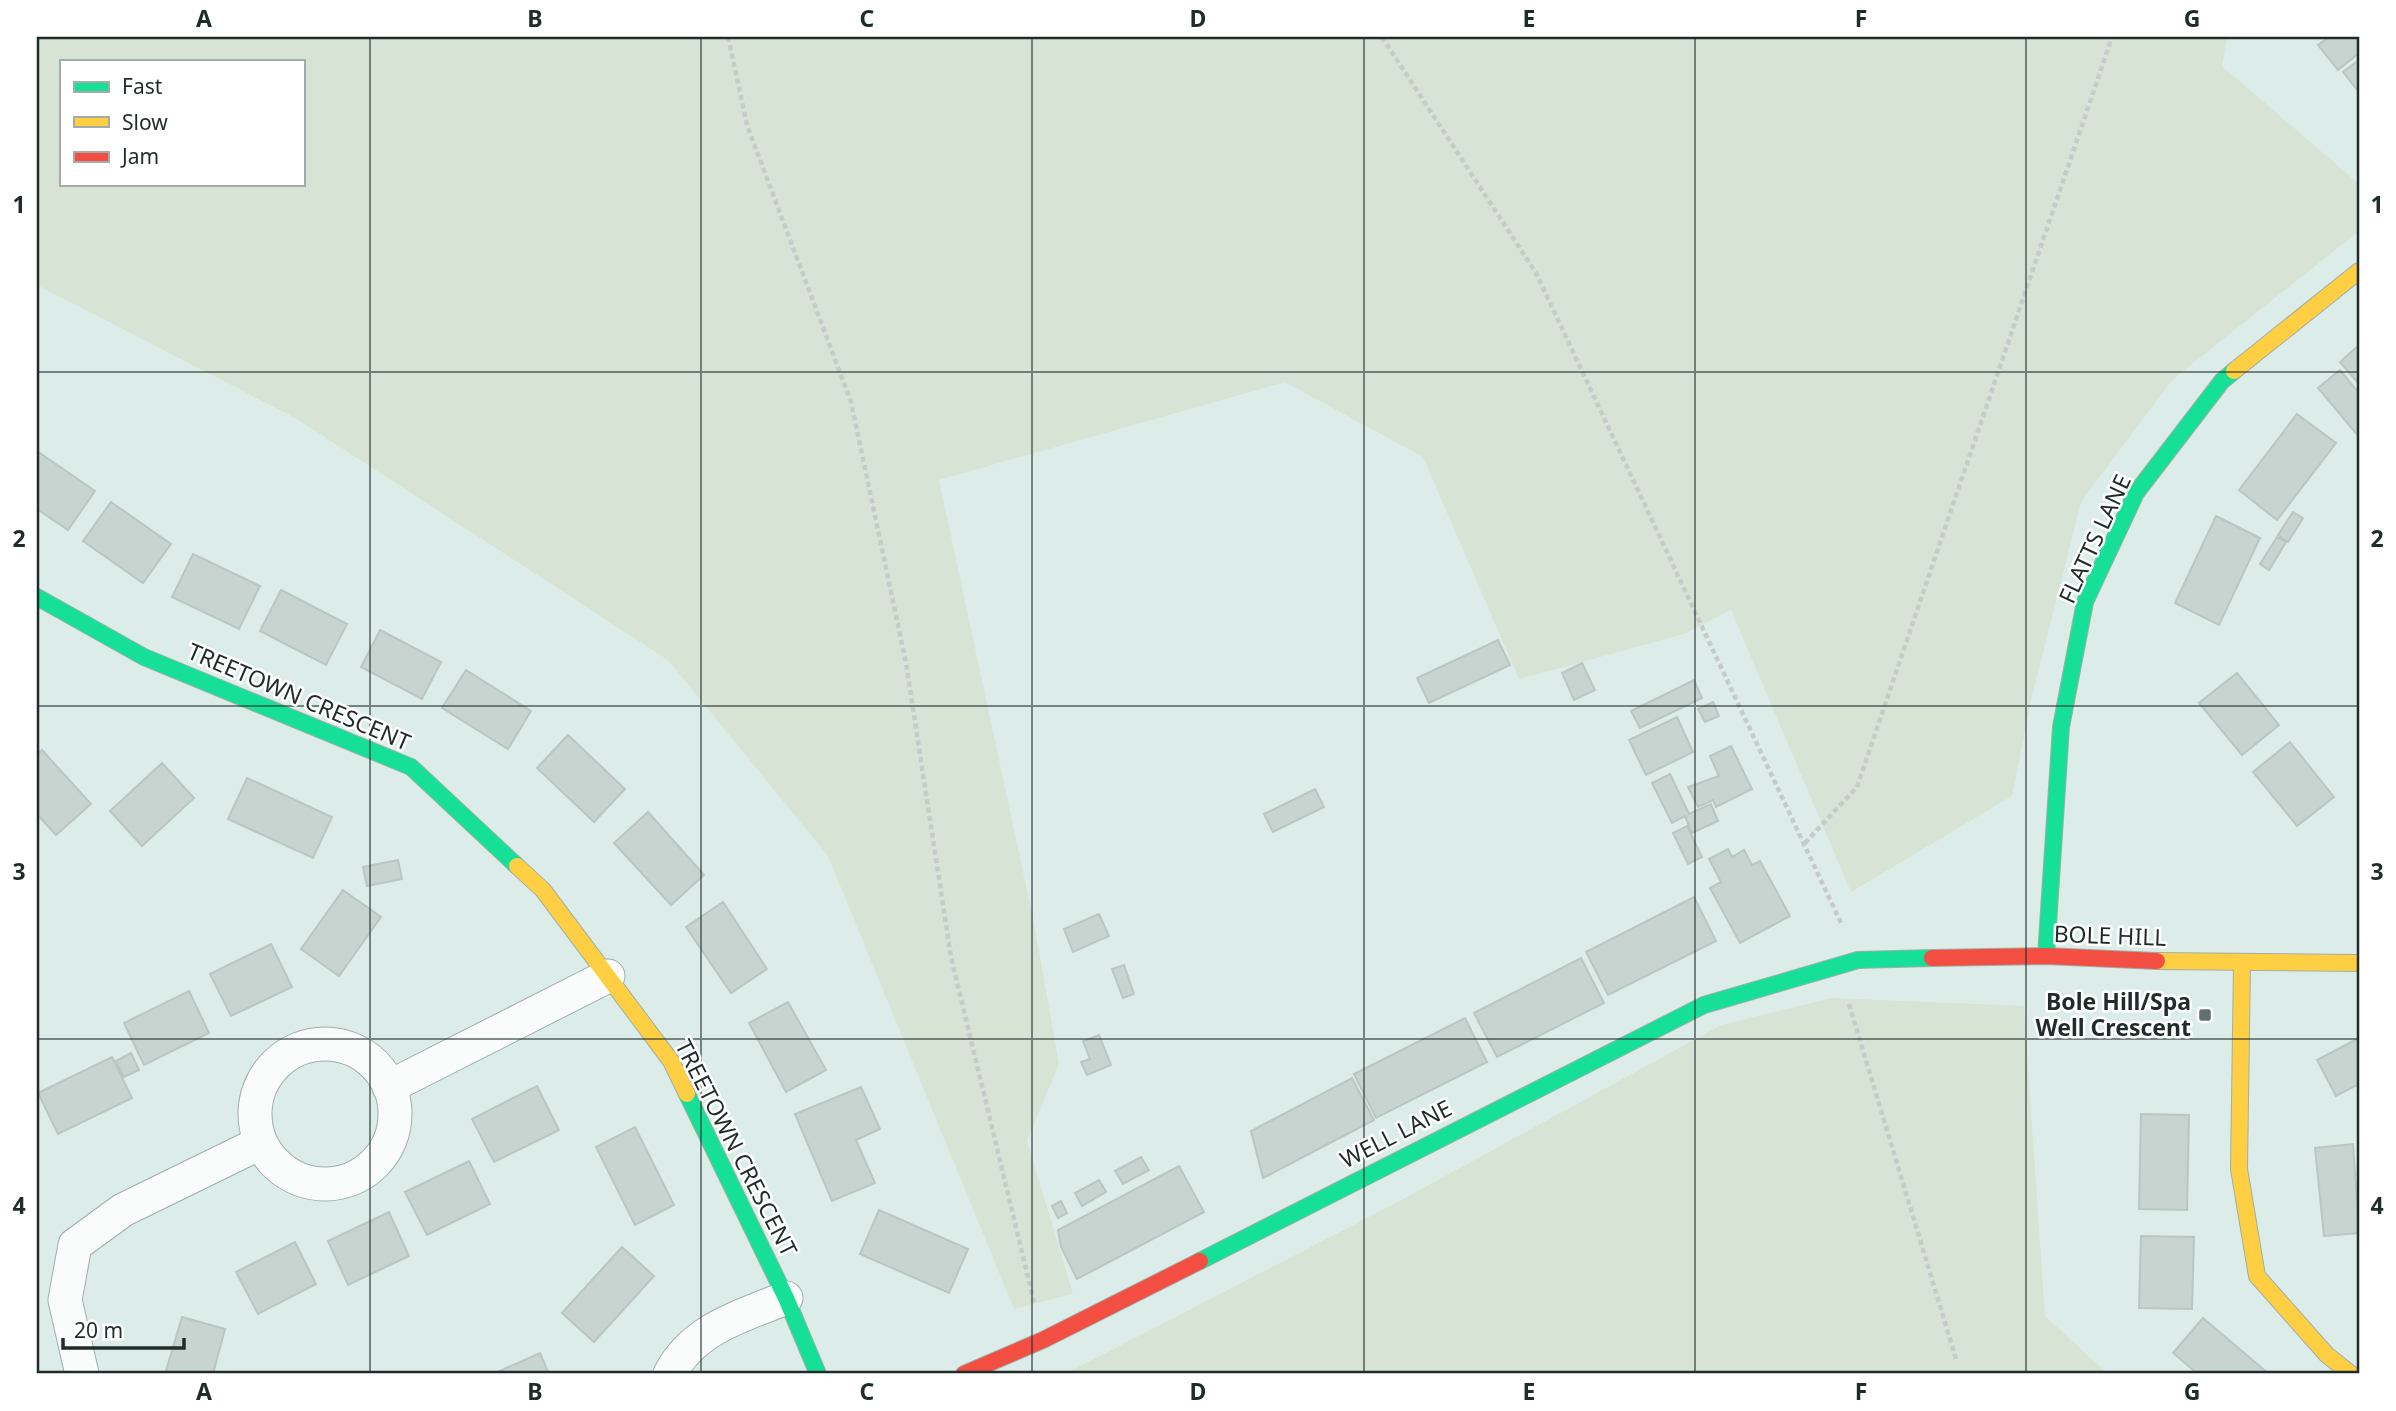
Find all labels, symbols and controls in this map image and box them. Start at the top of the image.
text: A [196,2,212,34]
text: B [527,2,543,34]
text: C [860,2,875,34]
text: D [1190,2,1206,34]
text: E [1523,2,1535,34]
text: F [1855,2,1867,34]
text: G [2184,2,2200,34]
legend [60,60,304,186]
text: Fast [122,72,163,100]
text: Slow [122,108,168,136]
text: Jam [120,142,159,170]
text: 1 [12,188,26,220]
text: 1 [2370,188,2384,220]
street label: FLATTS LANE [2050,469,2138,608]
text: 2 [12,522,26,554]
text: 2 [2370,522,2384,554]
street label: TREETOWN CRESCENT [183,635,416,758]
text: 3 [12,855,26,887]
text: 3 [2370,855,2384,887]
street label: BOLE HILL [2053,917,2167,953]
place label: Bole Hill/Spa Well Crescent [2035,985,2191,1043]
marker: Bole Hill/Spa Well Crescent [2197,1007,2213,1023]
street label: TREETOWN CRESCENT [668,1034,806,1262]
street label: WELL LANE [1334,1091,1457,1175]
text: 4 [12,1189,26,1221]
text: 4 [2370,1189,2384,1221]
scale bar [63,1306,184,1350]
text: 20 m [74,1316,123,1344]
text: A [196,1375,212,1407]
text: B [527,1375,543,1407]
text: C [860,1375,875,1407]
text: D [1190,1375,1206,1407]
text: E [1523,1375,1535,1407]
text: F [1855,1375,1867,1407]
text: G [2184,1375,2200,1407]

